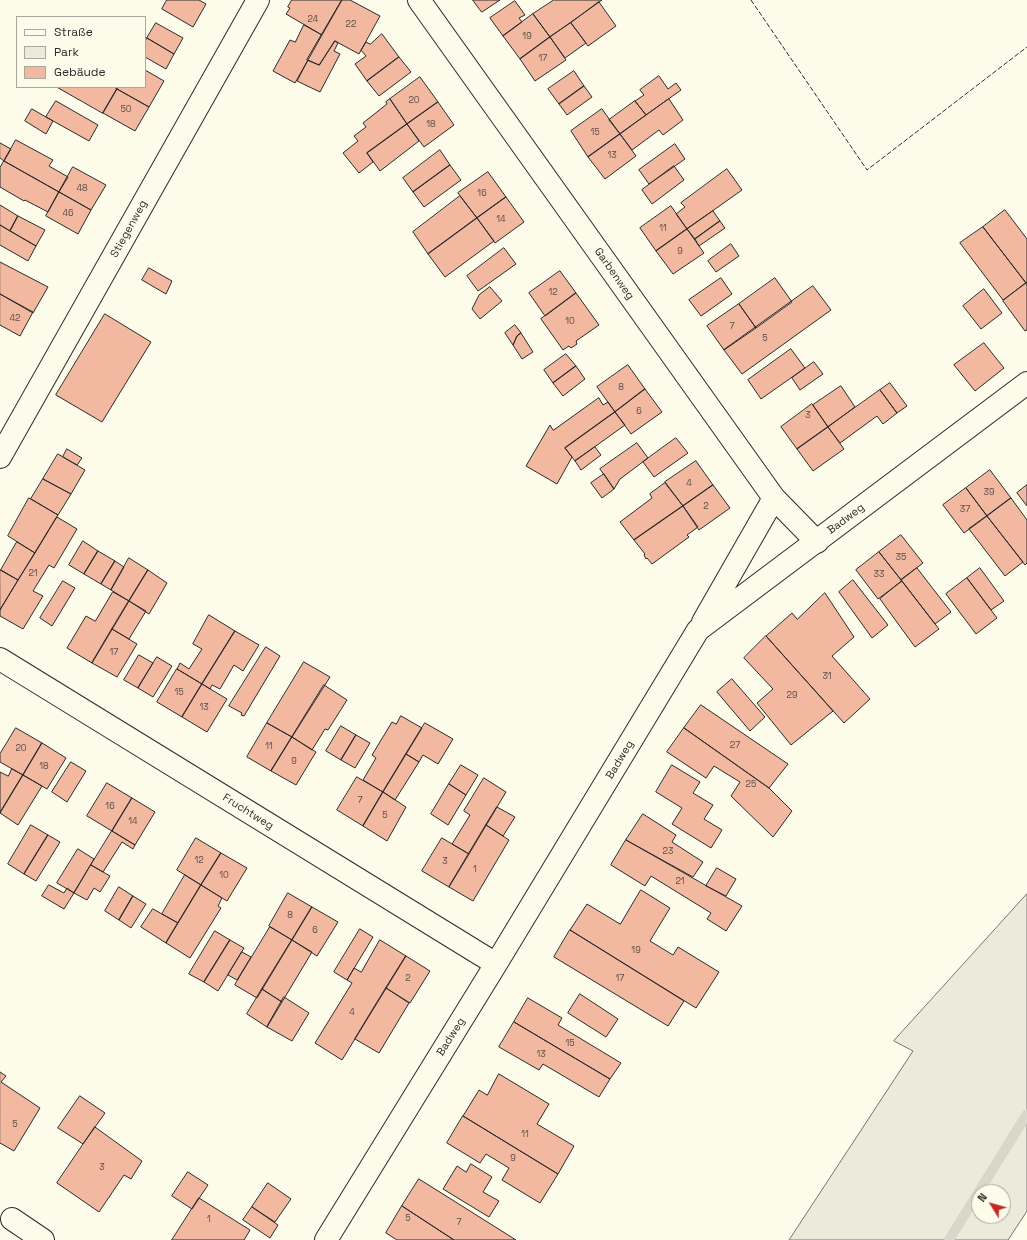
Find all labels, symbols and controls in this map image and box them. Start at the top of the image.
house number: 24 [308,15,318,25]
legend [16,16,146,88]
house number: 22 [346,20,356,30]
text: Straße [54,24,93,40]
house number: 19 [522,32,532,42]
text: Park [54,44,79,60]
house number: 17 [539,54,547,64]
text: Gebäude [54,64,106,80]
house number: 20 [408,96,420,106]
house number: 50 [120,105,132,115]
house number: 18 [426,120,436,130]
house number: 15 [590,128,600,138]
house number: 13 [607,151,617,161]
house number: 48 [76,184,88,194]
house number: 16 [477,189,487,199]
street label: Stiegenweg [108,198,150,260]
house number: 46 [62,209,74,219]
house number: 14 [496,215,506,225]
house number: 11 [659,224,667,234]
street label: Garbenweg [591,246,637,302]
house number: 9 [677,247,683,257]
house number: 12 [548,288,558,298]
house number: 42 [9,314,21,324]
house number: 10 [565,317,575,327]
house number: 7 [729,322,735,332]
house number: 5 [762,334,768,344]
house number: 8 [618,383,624,393]
house number: 6 [636,407,642,417]
house number: 3 [805,411,811,421]
house number: 4 [686,479,692,489]
house number: 39 [984,488,994,498]
street label: Badweg [825,501,867,537]
house number: 2 [703,502,709,512]
house number: 37 [960,505,970,515]
house number: 35 [896,553,906,563]
house number: 21 [28,569,38,579]
house number: 33 [874,570,884,580]
house number: 17 [110,648,118,658]
house number: 31 [822,672,832,682]
house number: 15 [174,688,184,698]
house number: 29 [787,691,797,701]
house number: 13 [199,703,209,713]
street label: Badweg [603,738,637,782]
house number: 27 [730,741,740,751]
house number: 11 [265,742,273,752]
house number: 20 [15,744,27,754]
house number: 9 [291,757,297,767]
house number: 18 [39,762,49,772]
house number: 25 [746,780,756,790]
street label: Fruchtweg [220,791,276,833]
house number: 7 [357,796,363,806]
house number: 16 [105,802,115,812]
house number: 5 [382,811,388,821]
house number: 14 [128,817,138,827]
house number: 23 [663,847,673,857]
house number: 12 [194,856,204,866]
house number: 3 [442,857,448,867]
house number: 1 [473,865,477,875]
house number: 10 [219,871,229,881]
house number: 21 [675,877,685,887]
house number: 8 [287,911,293,921]
house number: 6 [312,926,318,936]
house number: 19 [631,946,641,956]
house number: 2 [405,974,411,984]
house number: 17 [616,974,624,984]
house number: 4 [349,1008,355,1018]
street label: Badweg [434,1015,468,1059]
house number: 15 [565,1039,575,1049]
house number: 13 [536,1050,546,1060]
house number: 5 [12,1120,18,1130]
house number: 11 [521,1130,529,1140]
house number: 9 [510,1154,516,1164]
house number: 3 [99,1163,105,1173]
north arrow [971,1184,1011,1224]
text: N [974,1190,990,1205]
house number: 5 [405,1214,411,1224]
house number: 1 [207,1215,211,1225]
house number: 7 [456,1218,462,1228]

